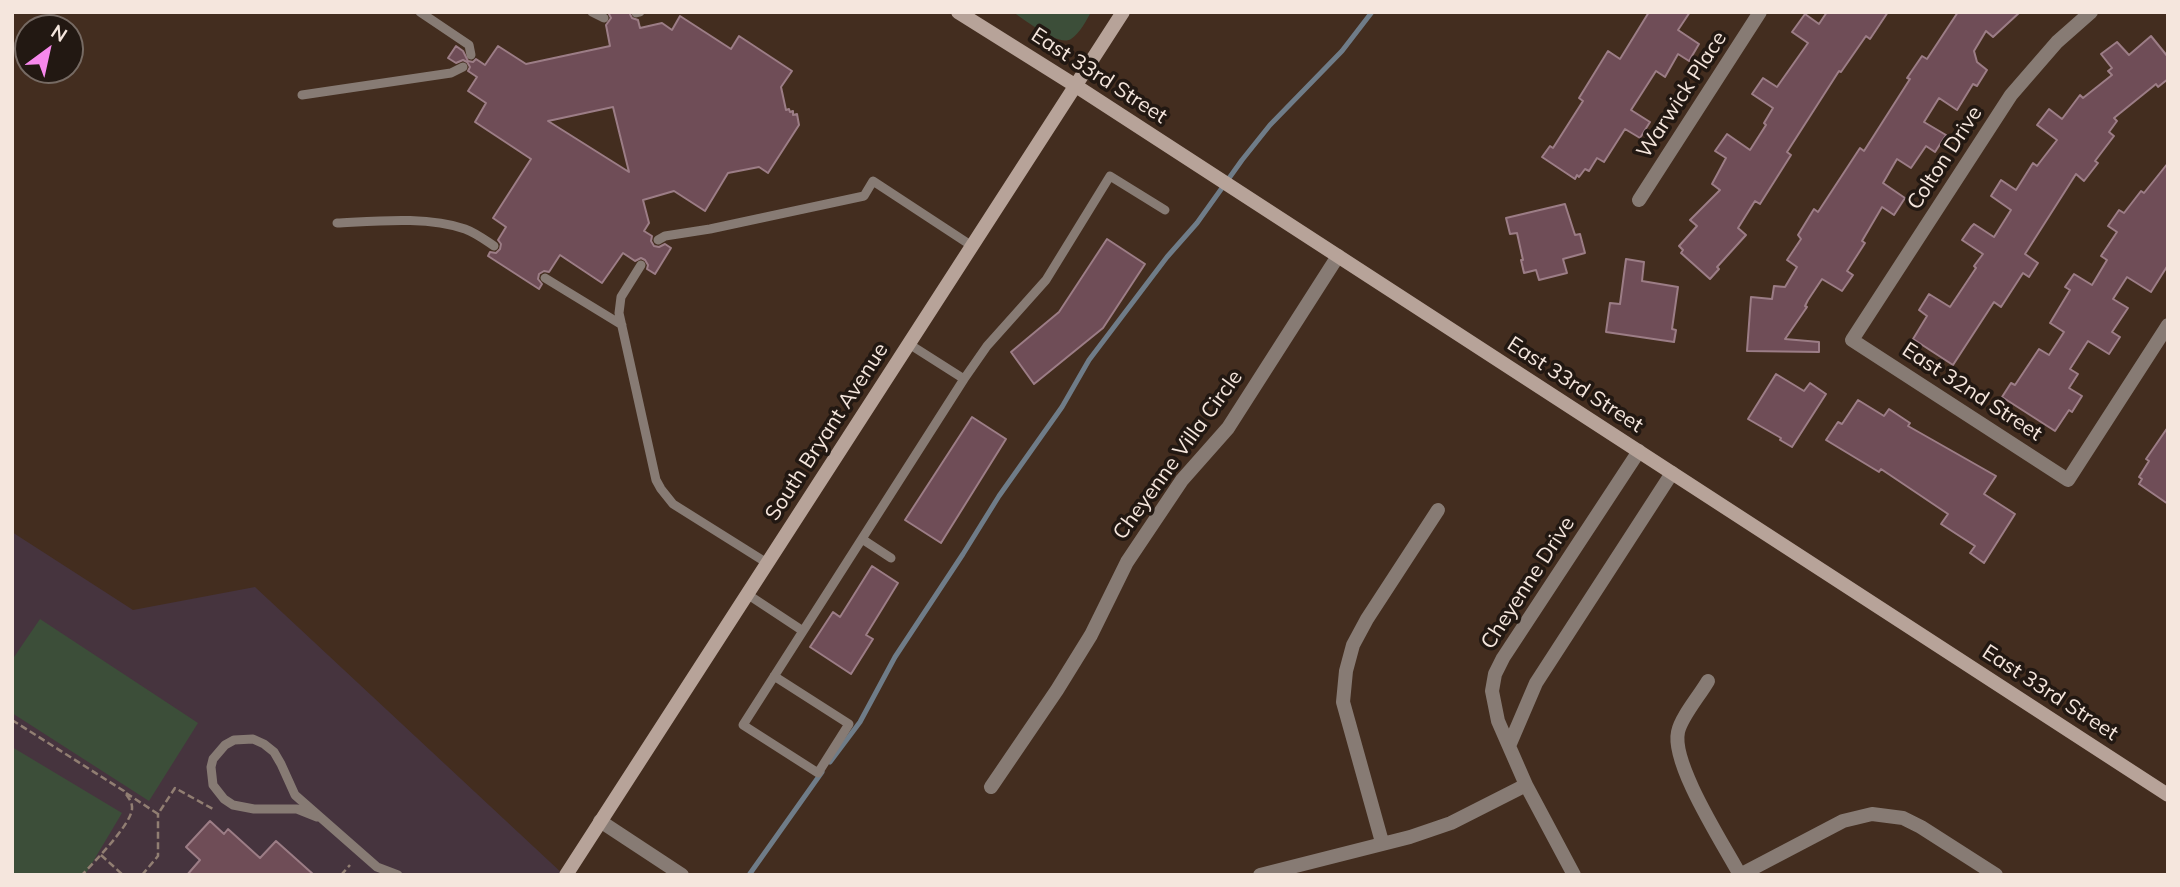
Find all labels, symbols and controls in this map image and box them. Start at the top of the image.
north arrow [14,14,84,84]
text: N [47,19,72,47]
street label: East 33rd Street [1026,23,1172,129]
street label: Warwick Place [1632,27,1732,163]
street label: Colton Drive [1902,102,1988,214]
street label: East 33rd Street [1502,332,1648,438]
street label: East 32nd Street [1897,337,2047,447]
street label: South Bryant Avenue [760,338,894,526]
street label: Cheyenne Villa Circle [1108,365,1248,545]
street label: Cheyenne Drive [1476,512,1580,654]
street label: East 33rd Street [1977,640,2123,746]

